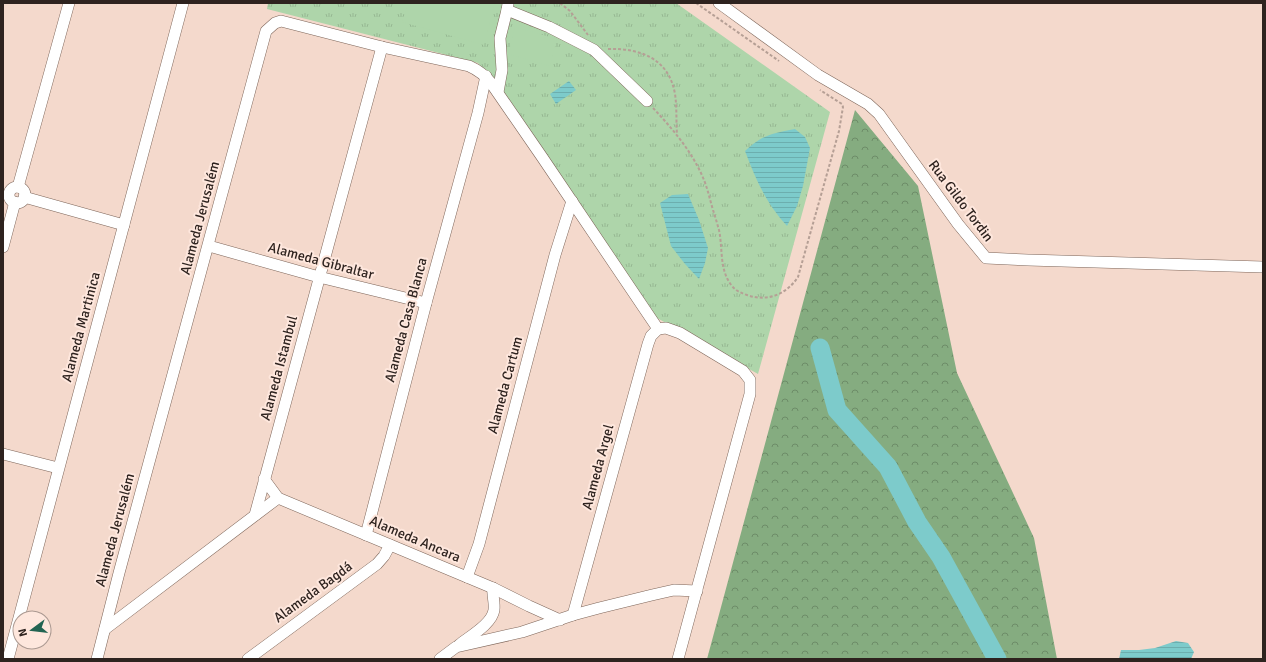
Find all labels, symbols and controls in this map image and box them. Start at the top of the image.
street label: Rua Gildo Tordin [925,157,997,245]
street label: Alameda Jerusalém [177,159,223,277]
street label: Alameda Gibraltar [266,239,377,284]
street label: Alameda Casa Blanca [381,256,431,384]
street label: Alameda Martinica [58,270,104,384]
street label: Alameda Istambul [257,314,301,422]
street label: Alameda Cartum [484,334,526,436]
street label: Alameda Argel [578,423,618,511]
street label: Alameda Jerusalém [92,471,138,589]
street label: Alameda Ancara [367,512,463,566]
street label: Alameda Bagdá [270,558,356,626]
north arrow [12,610,52,650]
text: N [16,627,30,638]

